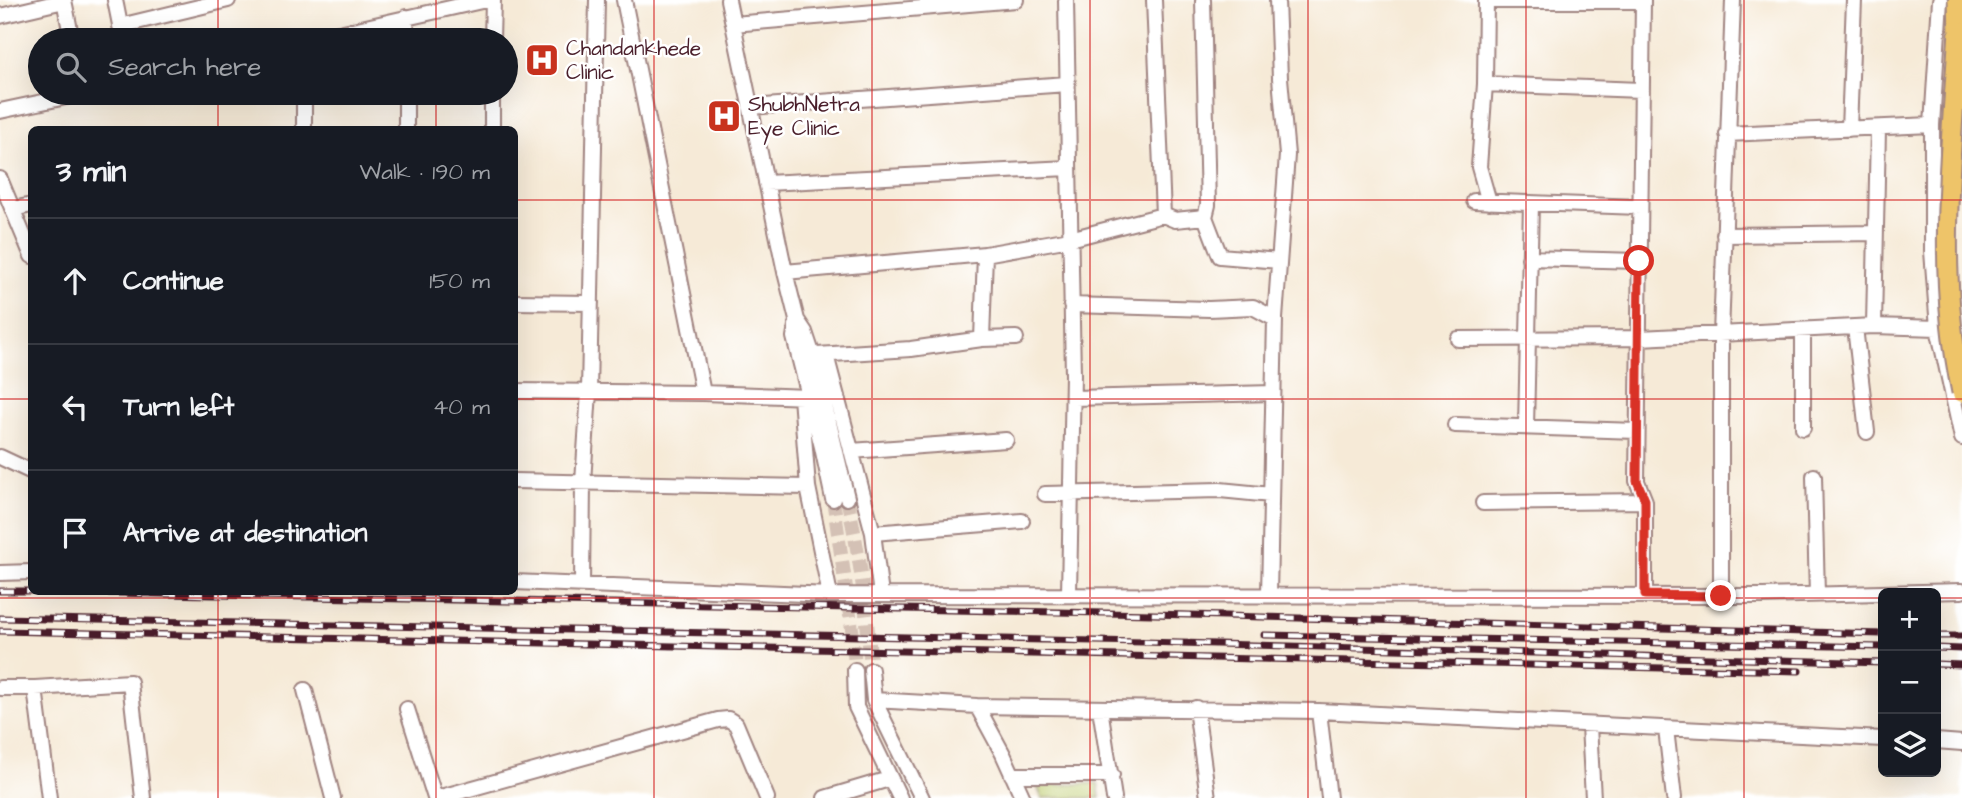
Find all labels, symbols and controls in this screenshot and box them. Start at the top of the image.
search box [28,28,518,105]
place label: Chandankhede Clinic [566,34,701,87]
hospital icon: Chandankhede Clinic [523,41,561,79]
icon: search [52,48,90,86]
text: Search here [108,49,261,85]
place label: ShubhNetra Eye Clinic [748,90,860,145]
hospital icon: ShubhNetra Eye Clinic [705,97,743,135]
text: 3 min [56,151,126,193]
text: Walk · 190 m [360,156,490,188]
route start [1623,245,1654,276]
icon: ahead [56,262,94,300]
text: Continue [123,263,224,299]
text: 150 m [429,265,490,297]
icon: left [56,388,94,426]
text: Turn left [123,389,234,425]
text: 40 m [433,391,490,423]
icon: arrive [56,514,94,552]
text: Arrive at destination [123,515,368,551]
route end [1705,580,1736,611]
map controls [1878,588,1941,777]
button: + [1878,588,1941,651]
button: − [1878,651,1941,714]
button: layers [1878,714,1941,777]

